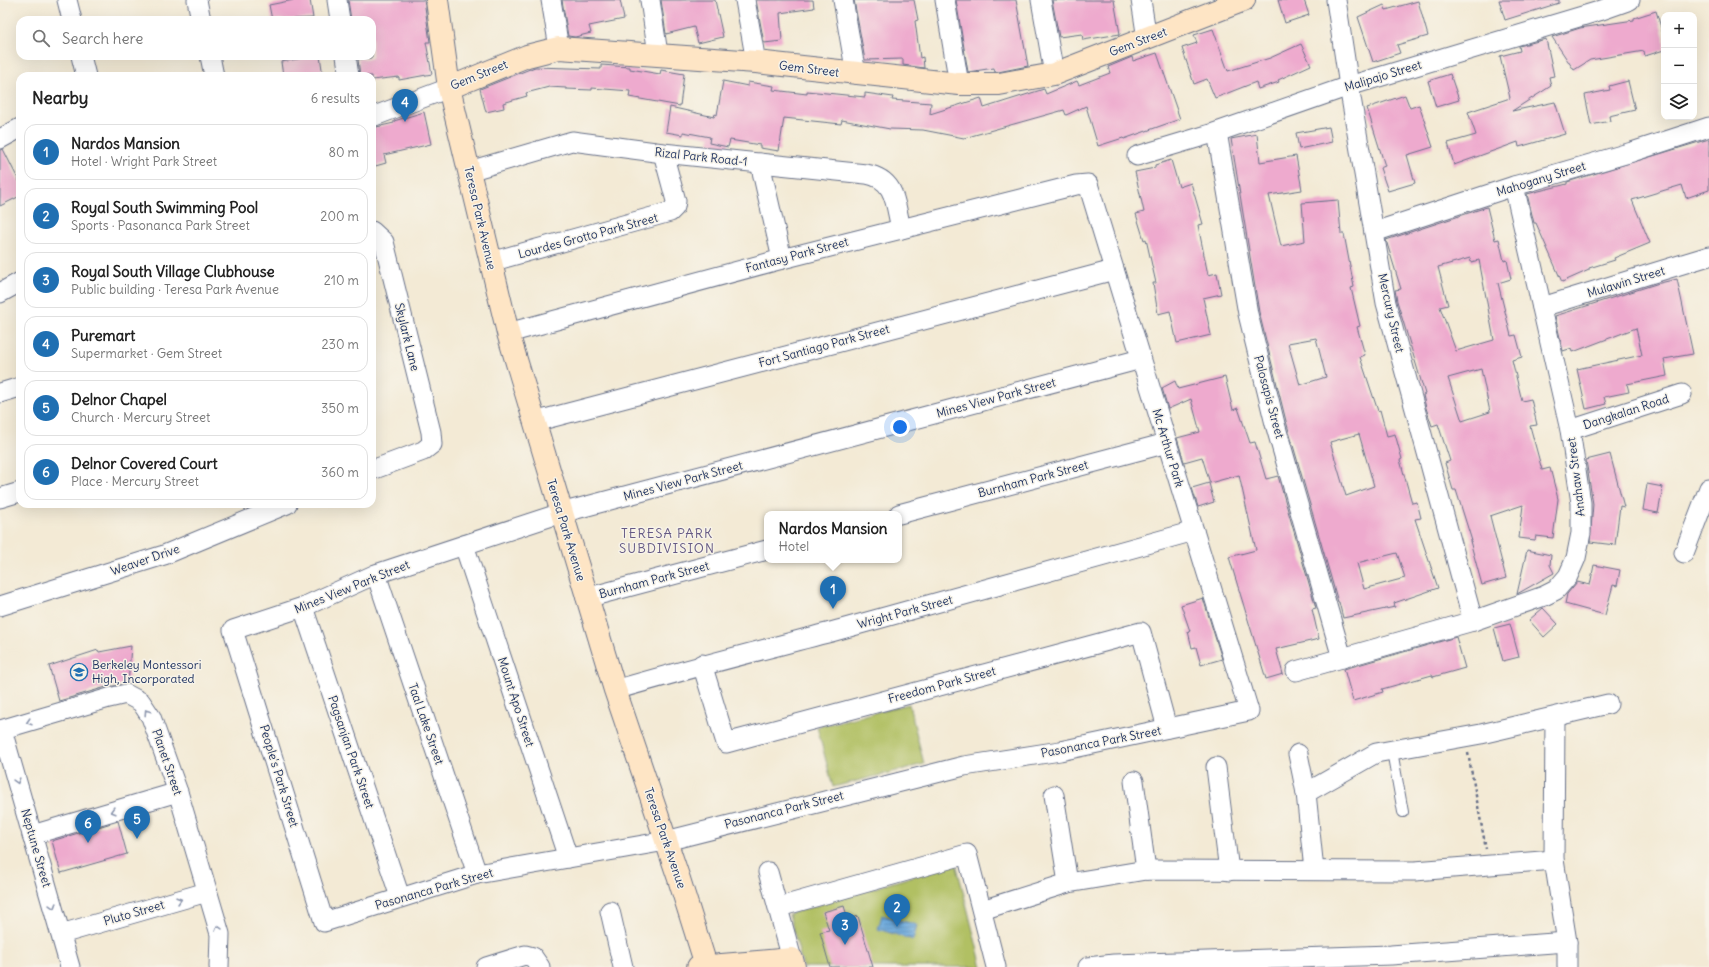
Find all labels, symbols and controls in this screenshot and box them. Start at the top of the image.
map controls [1661,12,1697,120]
button: + [1661,12,1697,48]
search box [16,16,376,60]
street label: Gem Street [1107,24,1169,59]
icon: search [30,27,52,49]
text: Search here [62,29,143,48]
button: − [1661,48,1697,84]
street label: Gem Street [448,56,510,93]
street label: Gem Street [778,57,840,80]
street label: Malipajo Street [1342,57,1423,94]
button: layers [1661,84,1697,120]
text: Nearby [32,87,88,109]
pin: 4 [392,89,418,122]
text: 6 results [311,90,360,107]
text: Nardos Mansion [71,134,180,153]
text: 1 [43,144,49,161]
text: 80 m [328,144,359,161]
street label: Rizal Park Road-1 [654,144,748,169]
text: Hotel · Wright Park Street [71,153,217,170]
street label: Mahogany Street [1495,158,1587,199]
street label: Teresa Park Avenue [461,165,500,271]
text: Royal South Swimming Pool [71,198,258,217]
text: 2 [42,208,50,225]
text: 200 m [320,208,359,225]
street label: Lourdes Grotto Park Street [516,210,659,261]
text: Sports · Pasonanca Park Street [71,217,250,234]
street label: Fantasy Park Street [744,234,850,275]
text: Royal South Village Clubhouse [71,262,275,281]
street label: Mulawin Street [1585,263,1666,300]
text: 3 [42,272,50,289]
text: 210 m [324,272,359,289]
street label: Mercury Street [1375,272,1408,354]
text: Public building · Teresa Park Avenue [71,281,279,298]
street label: Skylark Lane [392,301,423,373]
street label: Fort Santiago Park Street [757,321,891,370]
text: Puremart [71,326,135,345]
text: 4 [42,336,50,353]
text: 230 m [321,336,359,353]
text: Supermarket · Gem Street [71,345,222,362]
street label: Palosapis Street [1251,354,1288,440]
street label: Mines View Park Street [935,374,1057,421]
text: Delnor Chapel [71,390,167,409]
street label: Dangkalan Road [1581,391,1671,432]
text: 5 [42,400,50,417]
text: 350 m [321,400,359,417]
street label: Mc Arthur Park [1149,407,1188,489]
text: Church · Mercury Street [71,409,210,426]
your location [890,417,910,437]
street label: Anahaw Street [1563,437,1588,517]
text: Delnor Covered Court [71,454,218,473]
street label: Mines View Park Street [622,457,744,504]
street label: Burnham Park Street [976,457,1090,500]
text: 6 [42,464,50,481]
text: 360 m [321,464,359,481]
text: Place · Mercury Street [71,473,199,490]
street label: Teresa Park Avenue [544,477,589,583]
popup [764,511,902,563]
text: Nardos Mansion [778,519,888,538]
district label: TERESA PARK SUBDIVISION [619,525,715,557]
text: Hotel [778,538,809,555]
street label: Weaver Drive [108,541,181,578]
street label: Mines View Park Street [292,557,412,616]
street label: Burnham Park Street [597,558,711,601]
pin: 1 [820,576,846,609]
street label: Wright Park Street [855,592,954,631]
street label: Mount Apo Street [495,655,538,749]
place label: Berkeley Montessori High, Incorporated [92,657,201,686]
school or university icon: Berkeley Montessori High, Incorporated [69,662,89,682]
street label: Freedom Park Street [887,663,997,706]
street label: Taal Lake Street [405,681,447,767]
street label: Pagsanjan Park Street [325,693,378,810]
one-way arrow [145,709,152,716]
one-way arrow [25,717,32,726]
street label: Pasonanca Park Street [1040,722,1162,761]
street label: People's Park Street [257,723,302,829]
street label: Planet Street [149,727,186,797]
one-way arrow [12,777,21,784]
street label: Teresa Park Avenue [641,785,690,890]
street label: Pasonanca Park Street [723,787,845,832]
one-way arrow [110,806,117,815]
pin: 5 [124,806,150,839]
street label: Neptune Street [18,807,55,889]
pin: 6 [75,810,101,843]
street label: Pasonanca Park Street [373,864,495,913]
pin: 2 [884,894,910,927]
one-way arrow [175,896,182,905]
street label: Pluto Street [102,897,166,928]
one-way arrow [48,902,56,909]
pin: 3 [832,912,858,945]
one-way arrow [214,925,223,932]

